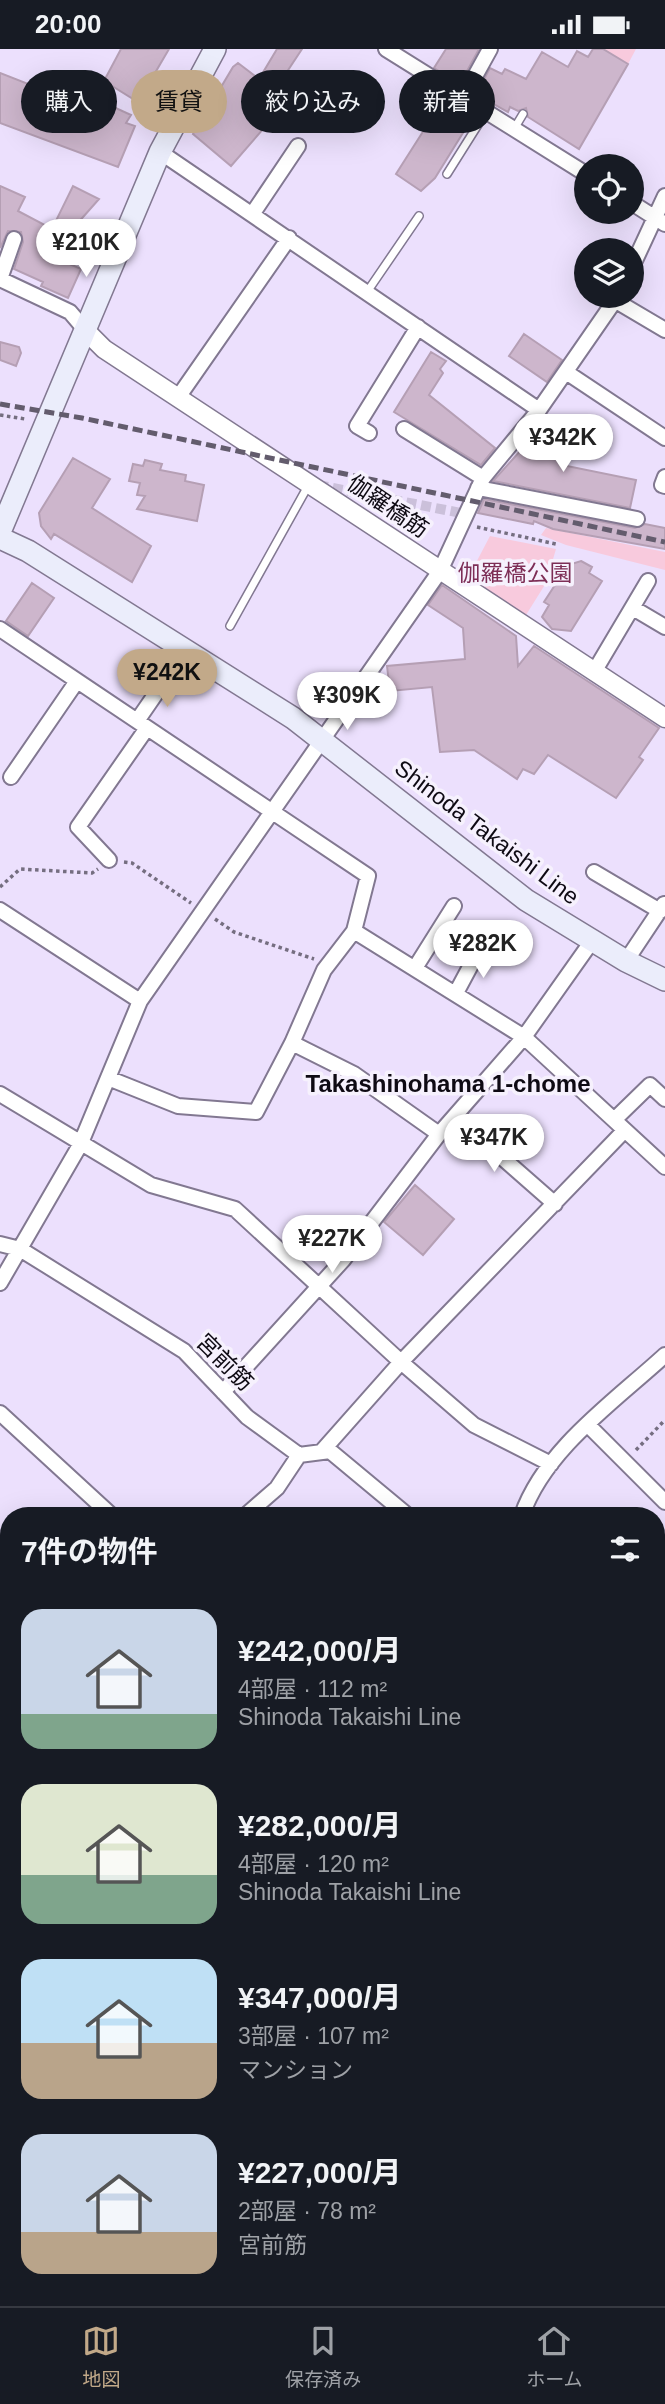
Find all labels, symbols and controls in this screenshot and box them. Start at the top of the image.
text: 20:00 [35,9,102,39]
chip: 購入 [21,70,117,133]
chip: 賃貸 [131,70,227,133]
chip: 絞り込み [241,70,385,133]
chip: 新着 [399,70,495,133]
map controls [574,154,644,308]
button: locate [574,154,644,224]
pin: ¥210K [37,219,135,279]
text: ¥210K [52,229,120,255]
button: layers [574,238,644,308]
pin: ¥342K [514,415,612,474]
text: ¥342K [529,424,597,450]
street label: 伽羅橋筋 [343,469,433,543]
park label: 伽羅橋公園 [458,560,573,586]
pin: ¥242K [118,649,216,709]
text: ¥242K [133,659,201,685]
pin: ¥309K [298,673,396,732]
text: ¥309K [313,682,381,708]
street label: Shinoda Takaishi Line [390,754,584,910]
pin: ¥282K [434,921,532,980]
text: ¥282K [449,930,517,956]
district label: Takashinohama 1-chome [306,1070,590,1097]
pin: ¥347K [445,1115,543,1174]
text: ¥347K [460,1124,528,1150]
pin: ¥227K [283,1215,381,1275]
text: ¥227K [298,1225,366,1251]
street label: 宮前筋 [191,1328,259,1396]
icon: filters [606,1530,644,1568]
text: 7件の物件 [21,1535,158,1568]
text: ¥242,000/月 [238,1634,401,1667]
icon: home [77,1637,161,1721]
text: 4部屋 · 112 m² [238,1676,387,1702]
text: Shinoda Takaishi Line [238,1704,461,1730]
text: ¥282,000/月 [238,1809,401,1842]
icon: home [77,1812,161,1896]
text: 4部屋 · 120 m² [238,1851,389,1877]
text: Shinoda Takaishi Line [238,1879,461,1905]
text: ¥347,000/月 [238,1981,401,2014]
icon: home [77,1987,161,2071]
text: 3部屋 · 107 m² [238,2023,389,2049]
text: マンション [238,2057,353,2083]
text: ¥227,000/月 [238,2156,401,2189]
icon: home [77,2162,161,2246]
text: 2部屋 · 78 m² [238,2198,376,2224]
text: 宮前筋 [238,2232,307,2258]
tab: 地図 [82,2322,120,2391]
tab: 保存済み [285,2322,361,2391]
tab: ホーム [526,2322,583,2391]

